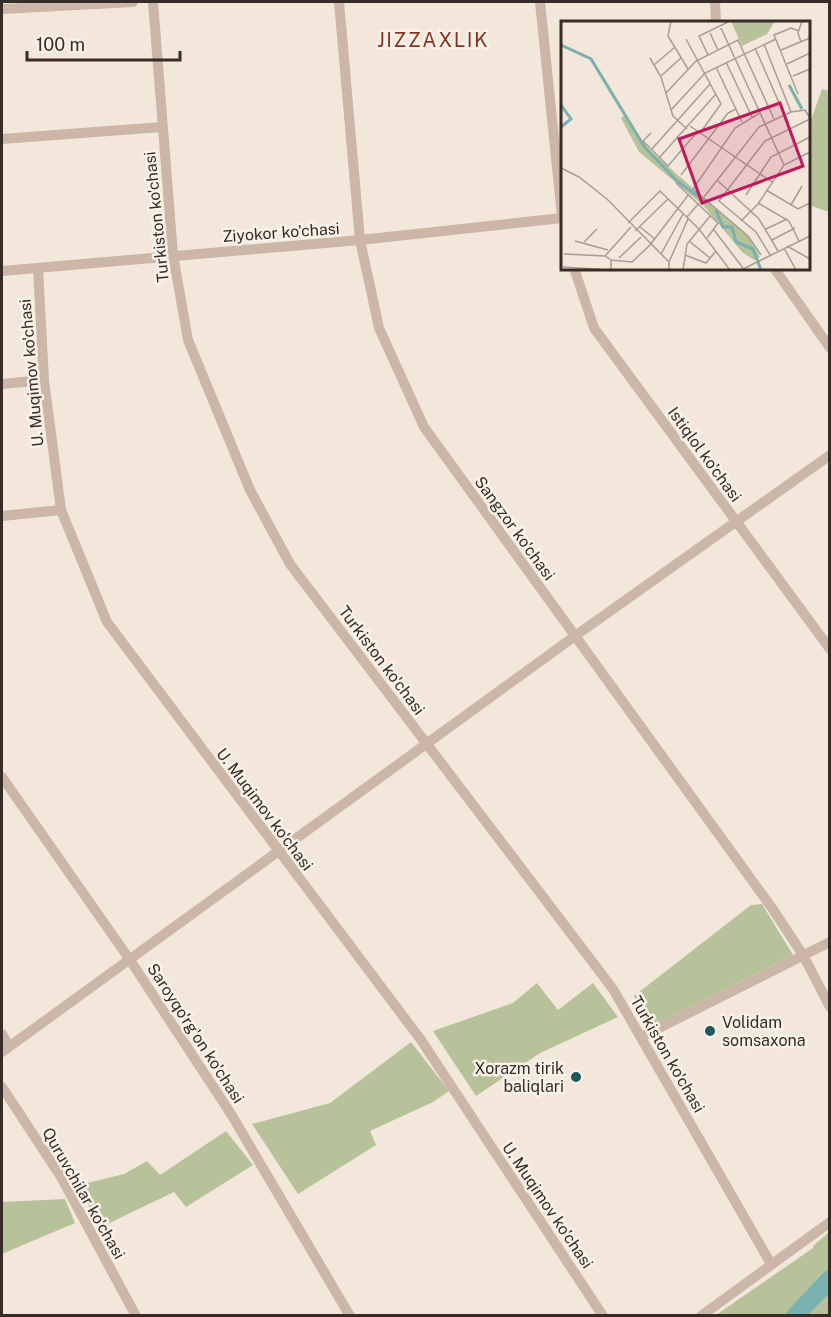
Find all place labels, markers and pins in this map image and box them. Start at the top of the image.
place label: Volidam somsaxona [722,1013,806,1050]
marker: Volidam somsaxona [703,1024,717,1038]
place label: Xorazm tirik baliqlari [475,1059,564,1096]
marker: Xorazm tirik baliqlari [569,1070,583,1084]

